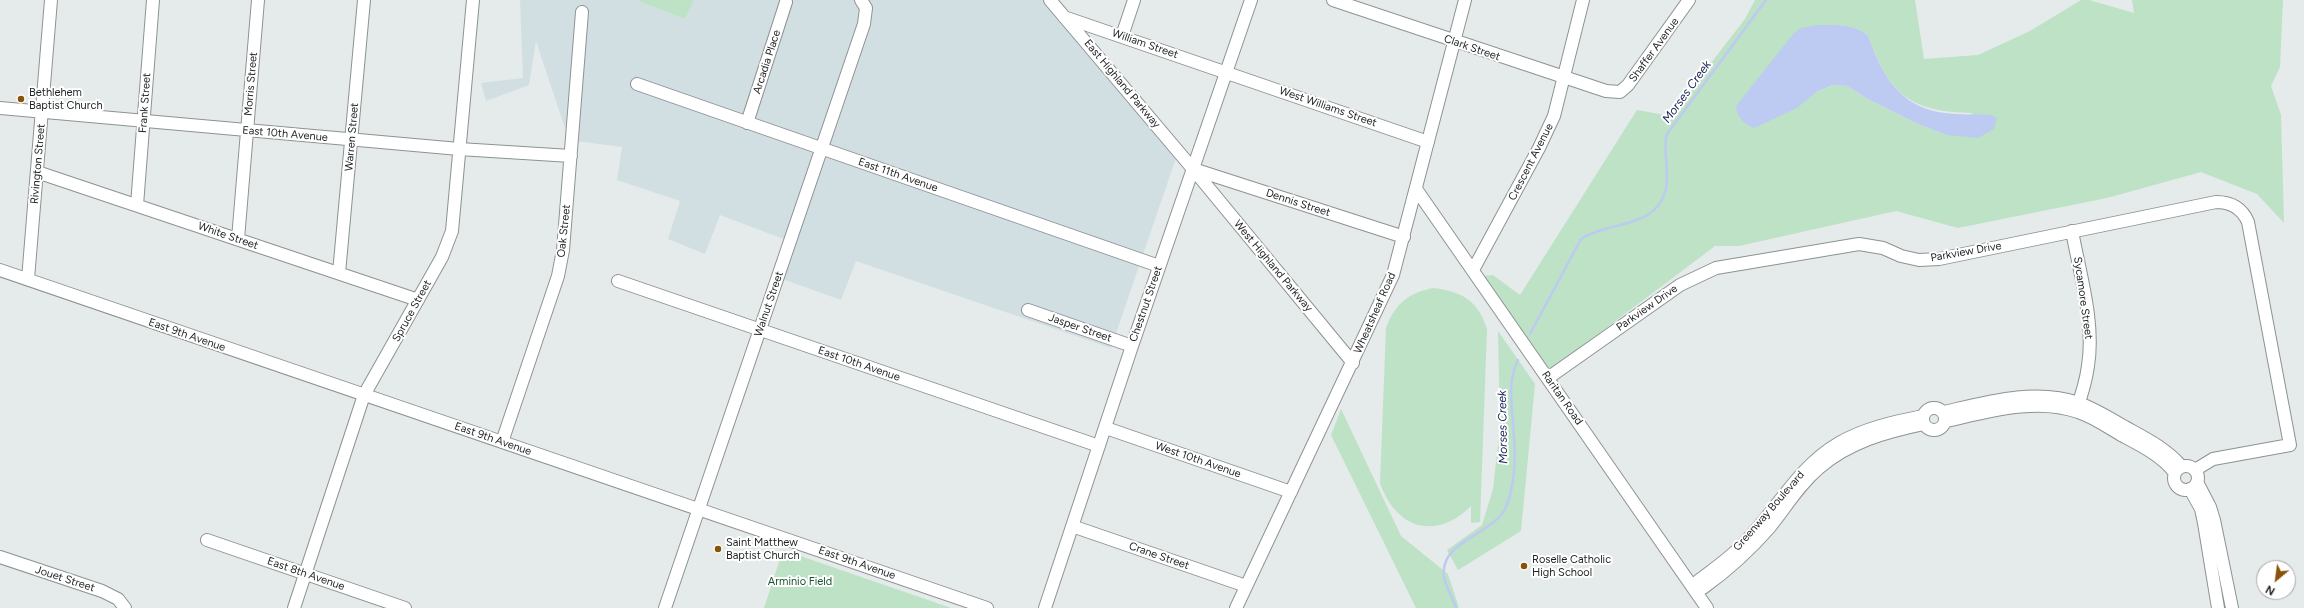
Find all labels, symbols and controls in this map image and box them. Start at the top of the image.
street label: Shaffer Avenue [1626,15,1682,85]
street label: William Street [1110,27,1180,61]
street label: Arcadia Place [750,28,784,96]
street label: Clark Street [1442,32,1502,64]
street label: East Highland Parkway [1081,37,1163,131]
street label: Morris Street [242,51,260,117]
water label: Morses Creek [1660,58,1714,126]
street label: Frank Street [136,73,154,133]
street label: West Williams Street [1278,84,1378,130]
place label: Bethlehem Baptist Church [29,86,103,112]
marker: Bethlehem Baptist Church [16,94,26,104]
street label: Warren Street [342,102,362,172]
street label: Crescent Avenue [1506,121,1556,203]
street label: Rivington Street [28,123,48,205]
street label: East 10th Avenue [242,124,328,144]
street label: East 11th Avenue [856,155,940,195]
street label: Dennis Street [1264,186,1332,220]
street label: Oak Street [555,204,573,258]
street label: West Highland Parkway [1231,217,1315,315]
street label: White Street [196,220,260,252]
street label: Parkview Drive [1929,239,2003,265]
street label: Sycamore Street [2071,256,2095,340]
street label: Chestnut Street [1127,264,1165,344]
street label: Walnut Street [752,270,786,338]
street label: Wheatsheaf Road [1351,270,1399,356]
street label: Spruce Street [390,278,434,344]
street label: Parkview Drive [1614,282,1680,334]
street label: Jasper Street [1047,311,1113,345]
street label: East 9th Avenue [147,316,227,354]
street label: East 10th Avenue [816,344,902,384]
street label: Raritan Road [1539,369,1585,427]
water label: Morses Creek [1495,390,1511,464]
street label: East 9th Avenue [453,420,533,458]
street label: West 10th Avenue [1153,439,1243,481]
street label: Greenway Boulevard [1731,468,1807,554]
place label: Saint Matthew Baptist Church [726,536,800,562]
street label: Crane Street [1127,540,1191,572]
marker: Saint Matthew Baptist Church [713,544,723,554]
street label: East 9th Avenue [817,544,897,582]
place label: Roselle Catholic High School [1532,553,1611,579]
street label: East 8th Avenue [266,555,346,593]
north arrow [2256,560,2296,600]
marker: Roselle Catholic High School [1519,561,1529,571]
street label: Jouet Street [34,563,96,595]
park label: Arminio Field [768,575,832,589]
text: N [2264,582,2277,598]

